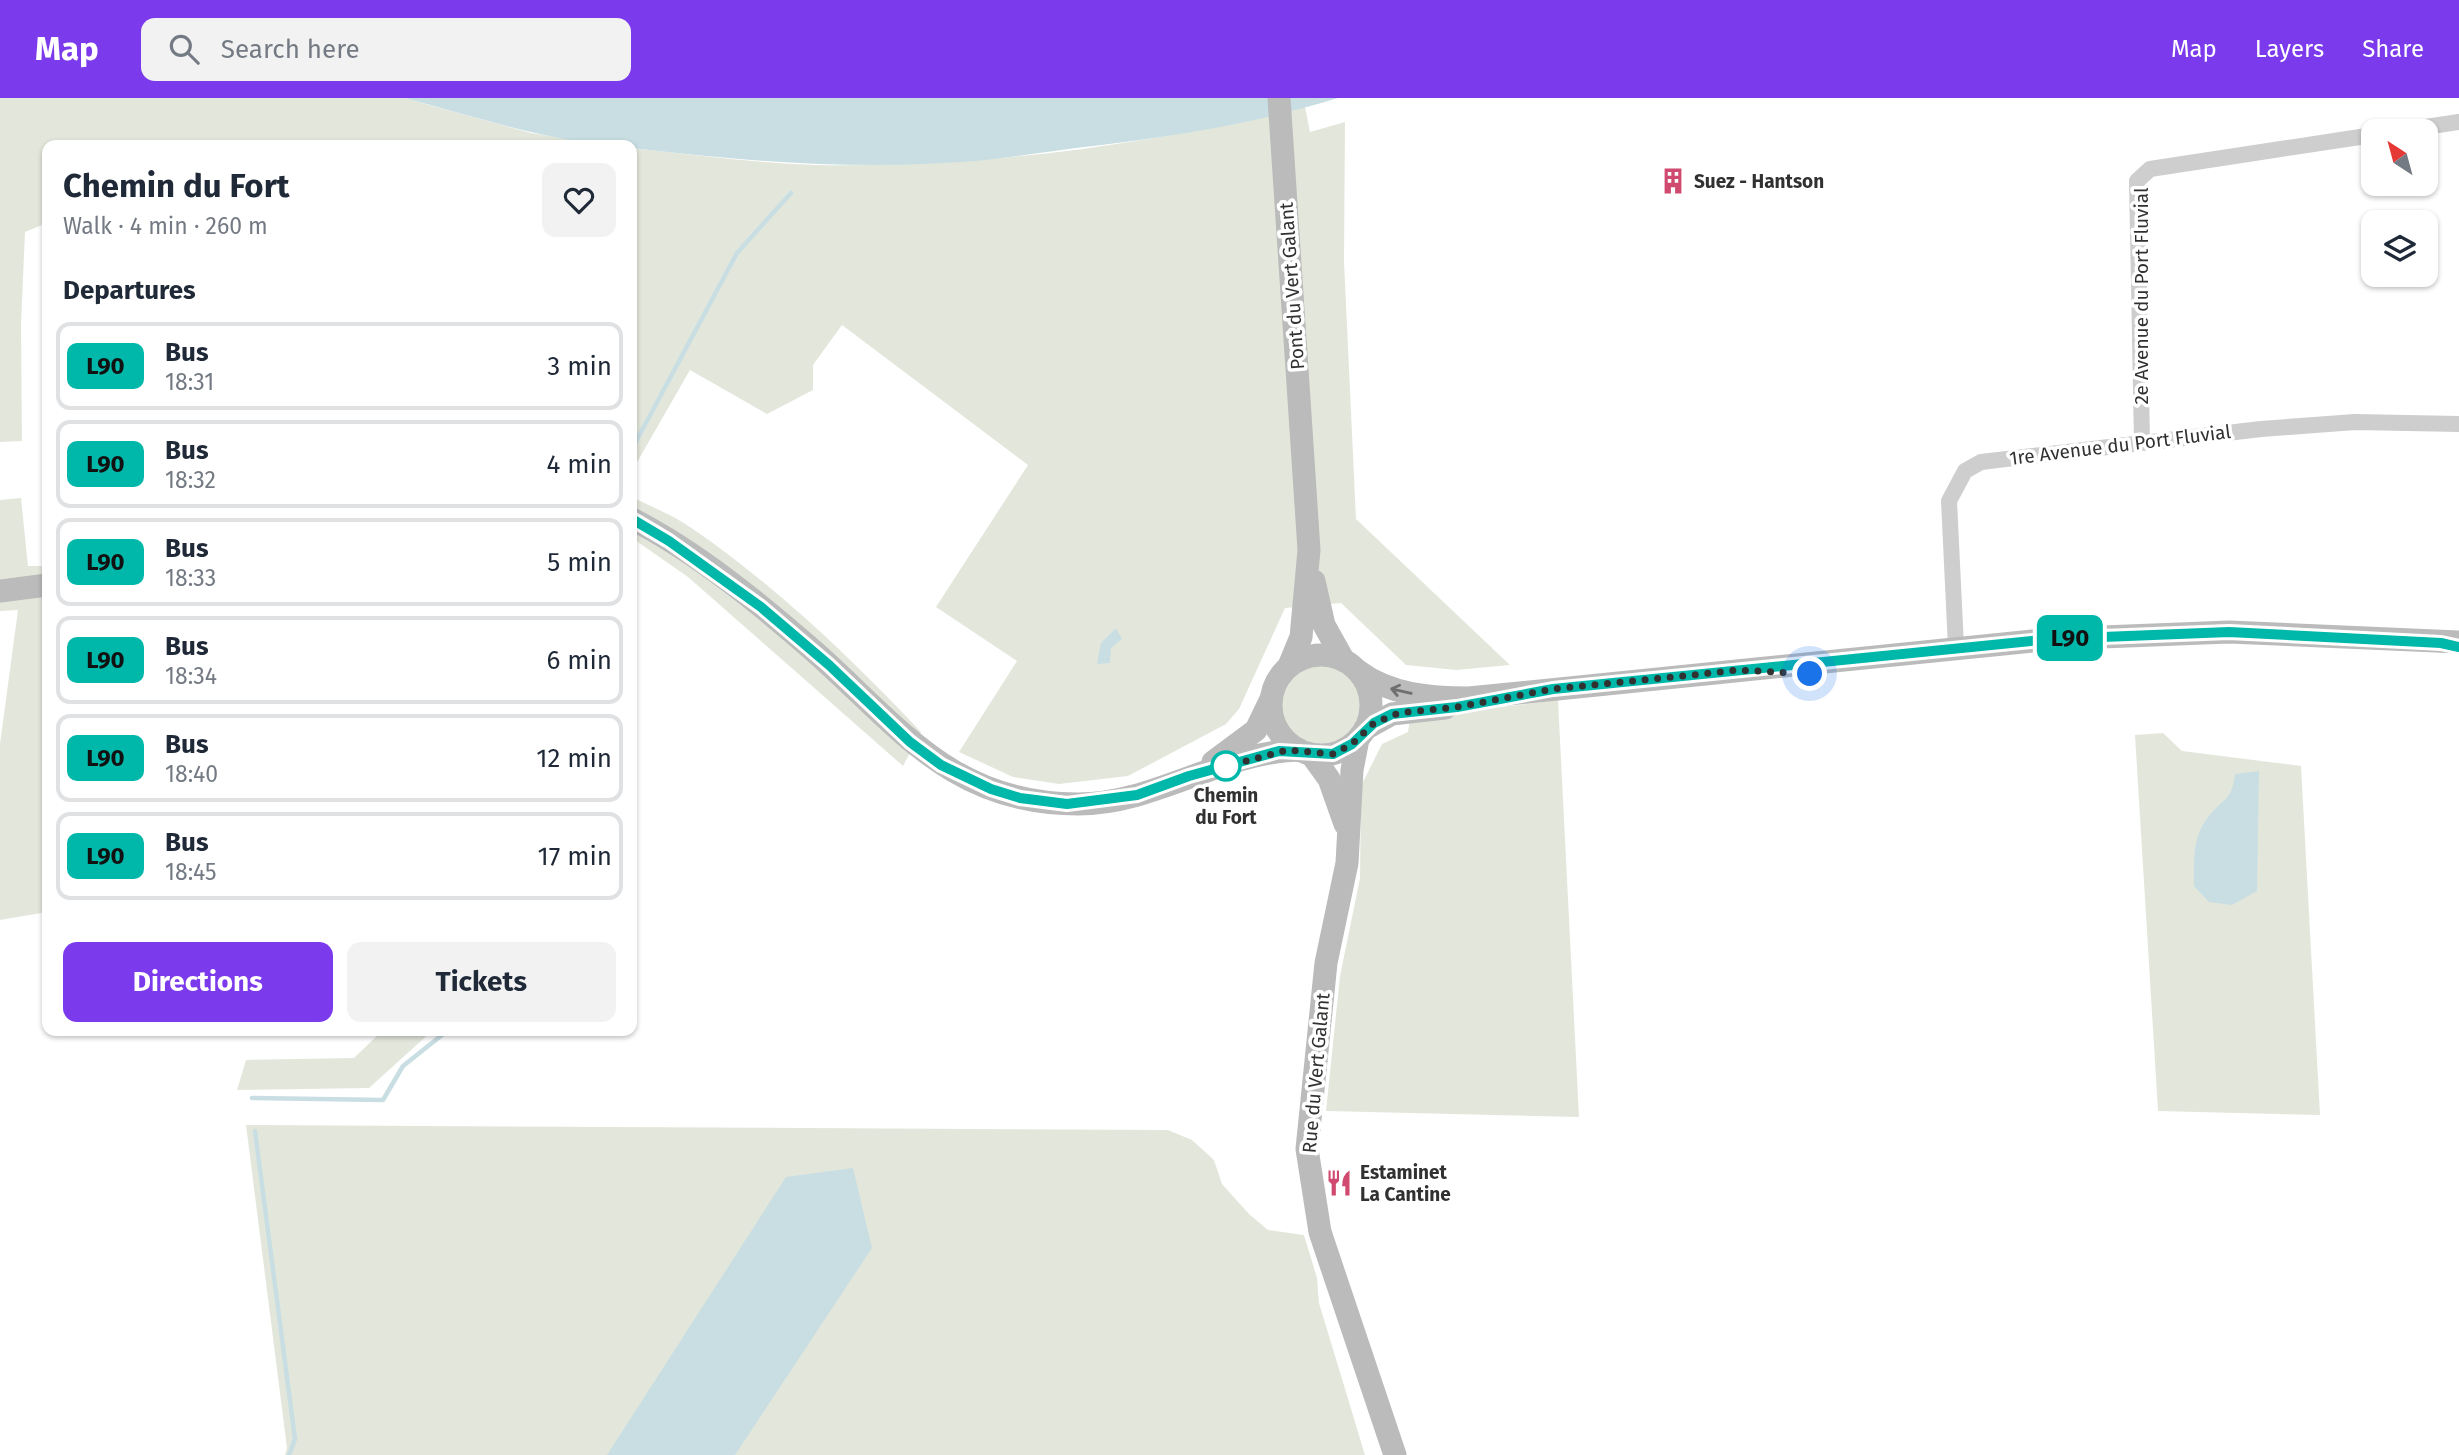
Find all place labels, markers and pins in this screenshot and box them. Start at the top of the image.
building icon: Suez - Hantson [1658,166,1688,196]
place label: Suez - Hantson [1694,170,1824,193]
marker: Chemin du Fort [1211,751,1241,781]
place label: Chemin du Fort [1194,784,1258,829]
place label: Estaminet La Cantine [1360,1161,1451,1206]
restaurant icon: Estaminet La Cantine [1324,1168,1354,1198]

